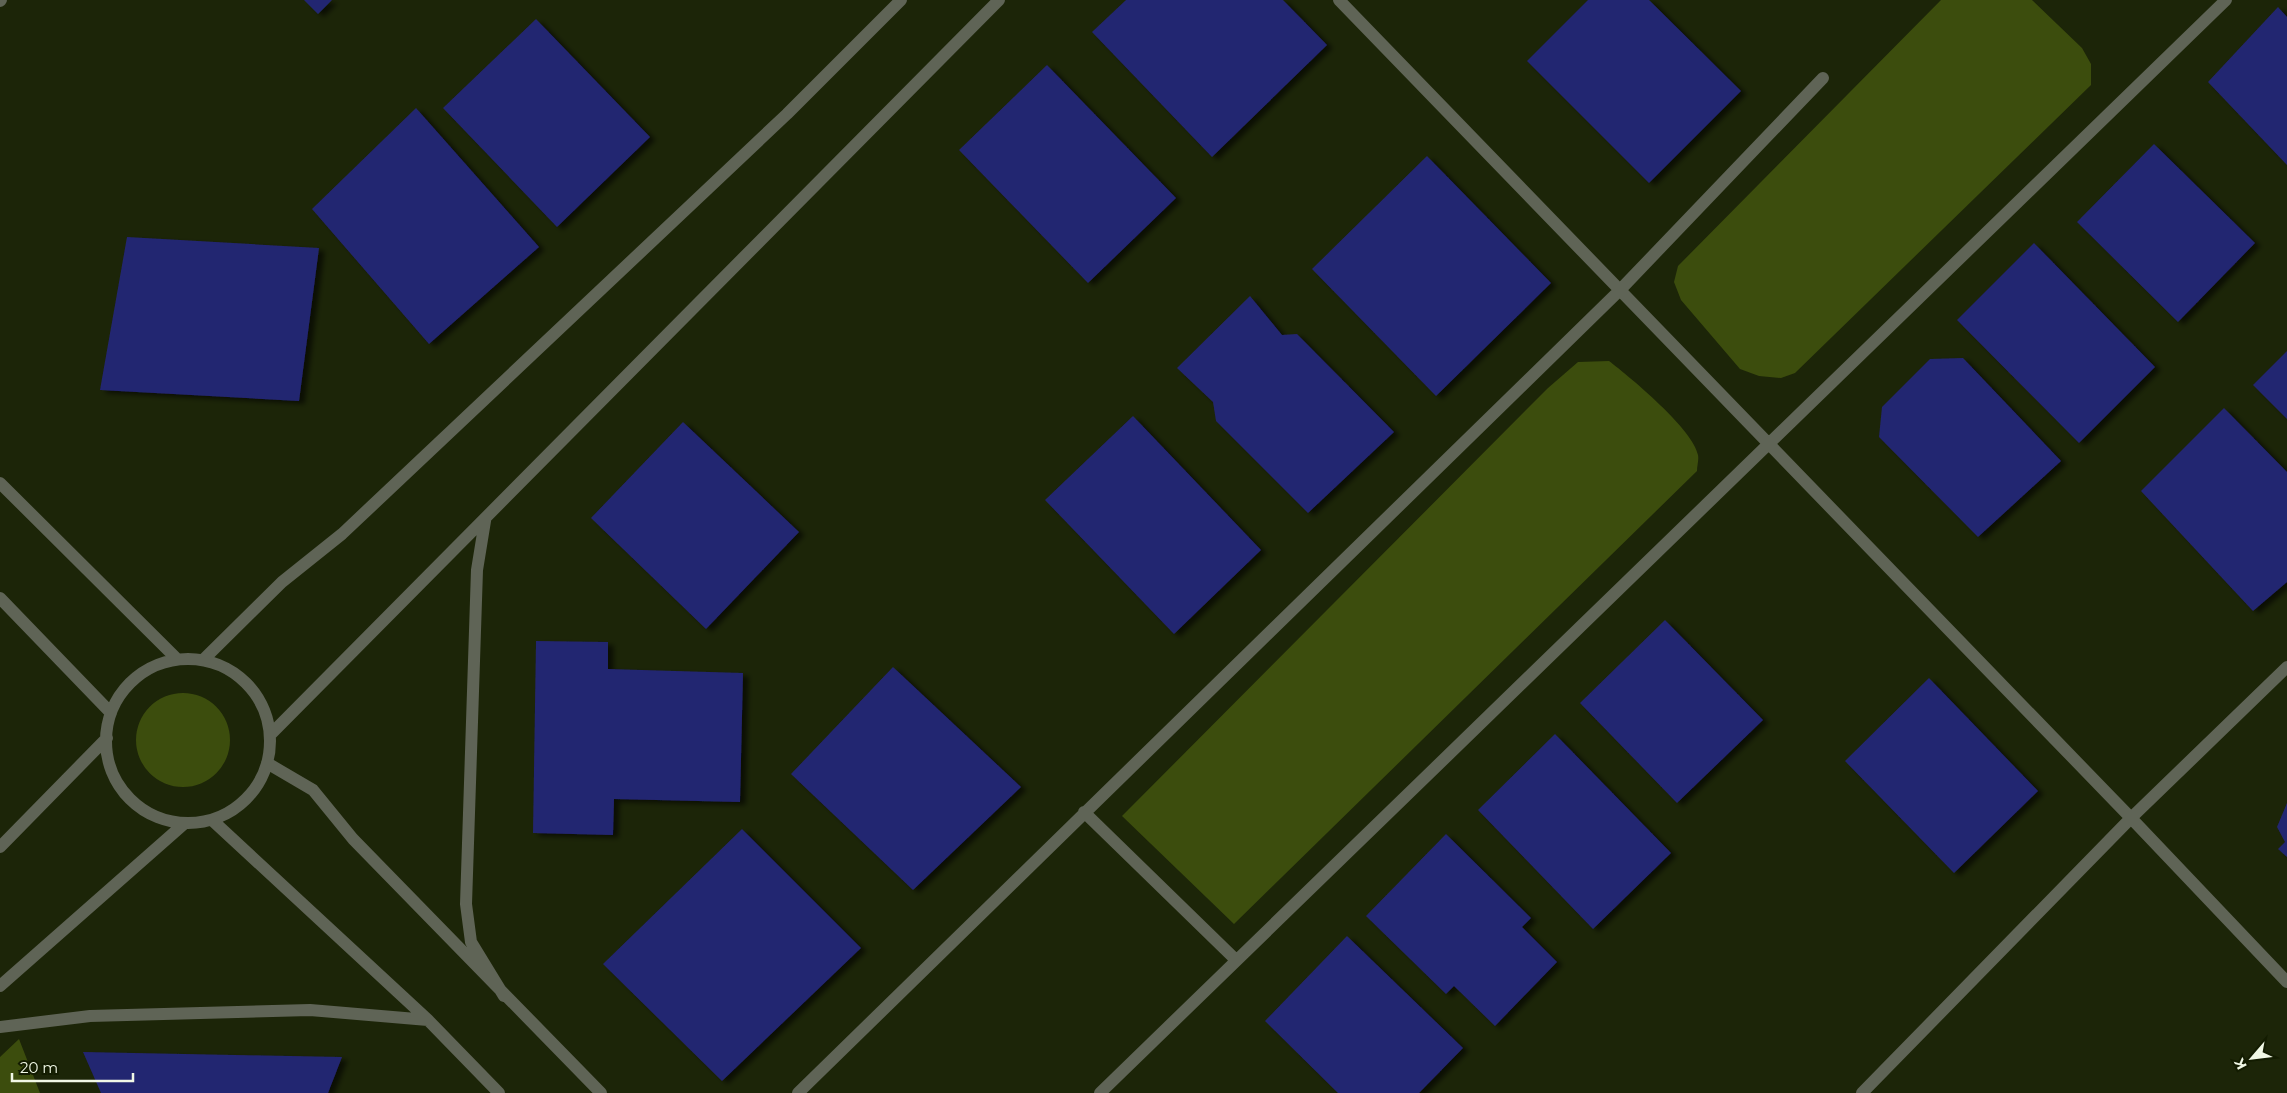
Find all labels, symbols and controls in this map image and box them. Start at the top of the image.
north arrow [2227,1033,2277,1083]
scale bar [12,1050,134,1082]
text: K [2230,1055,2251,1073]
text: 20 m [20,1058,58,1077]

